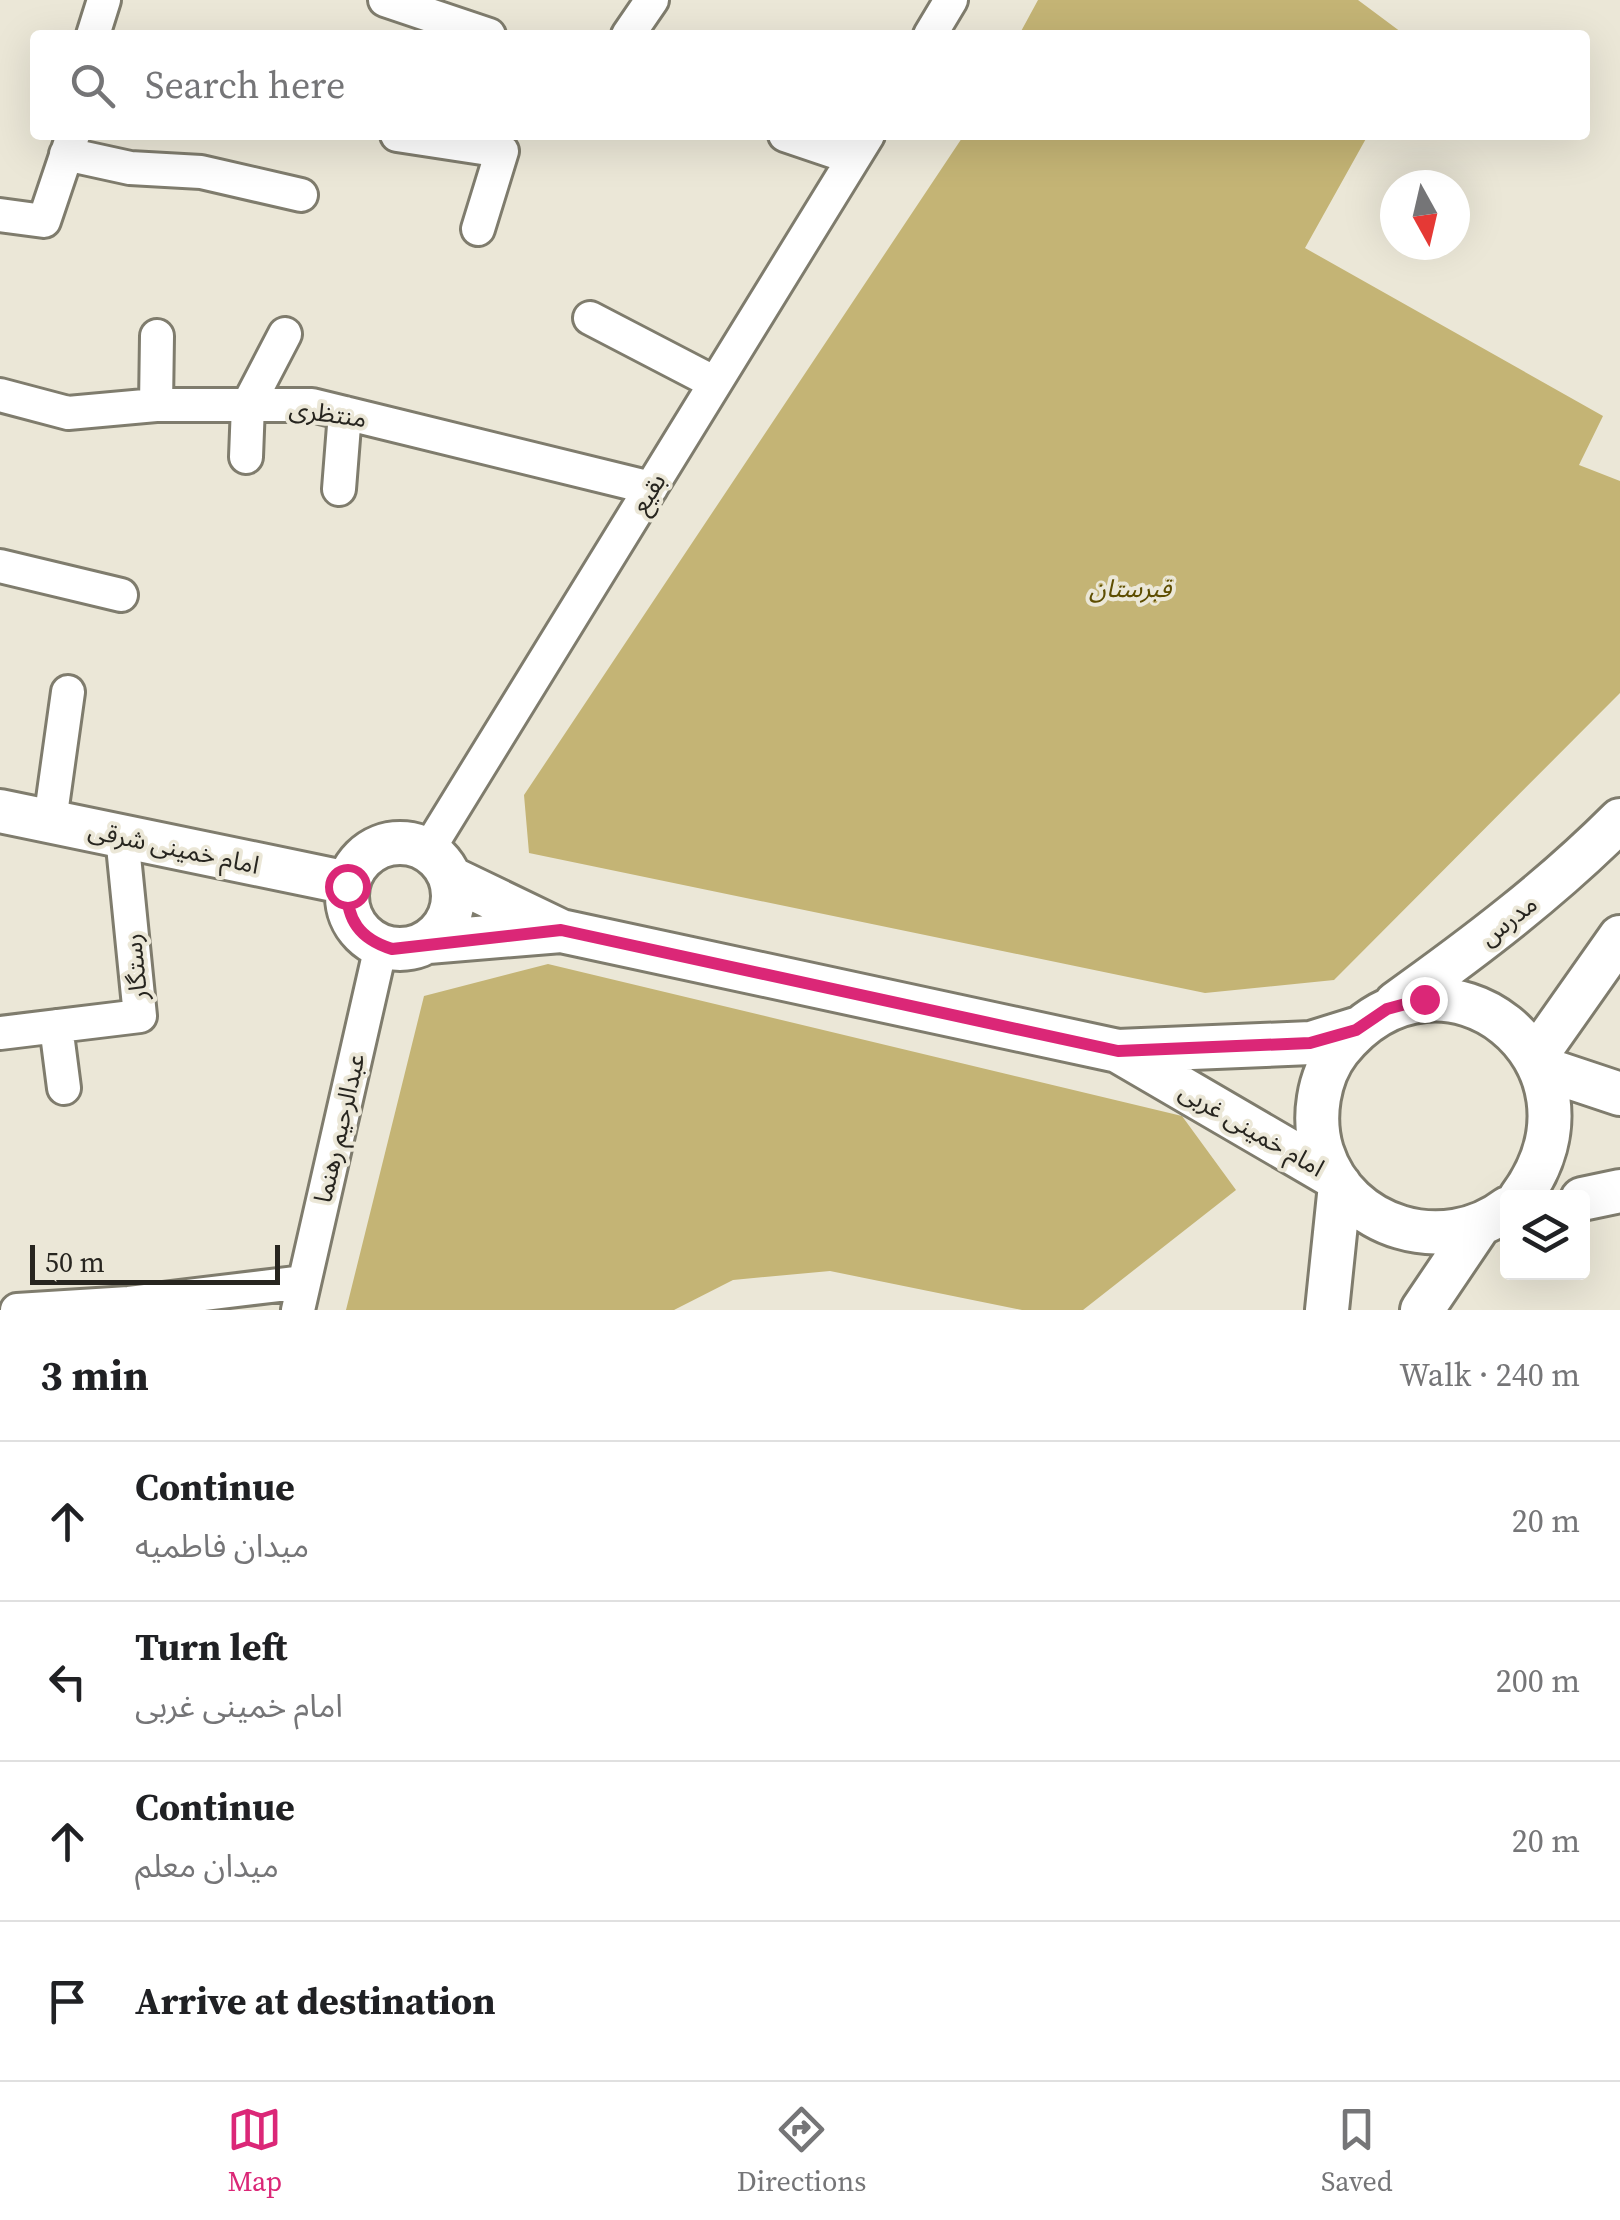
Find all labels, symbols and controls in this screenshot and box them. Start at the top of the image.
search box [30,30,1590,140]
icon: search [65,58,120,113]
text: Search here [145,59,345,111]
north arrow [1380,170,1470,260]
street label: منتظری [287,391,369,435]
street label: بقیع [623,466,675,521]
park label: قبرستان [1089,571,1173,605]
street label: امام خمینی شرقی [85,812,263,885]
route start [325,864,371,910]
street label: مدرس [1472,887,1544,953]
street label: رستگار [115,932,155,1003]
route end [1402,977,1448,1023]
street label: عبدالرحیم رهنما [305,1050,376,1207]
street label: امام خمینی غربی [1172,1074,1331,1187]
map controls [1500,1190,1590,1280]
button: layers [1500,1190,1590,1280]
scale bar [30,1240,280,1284]
text: 50 m [45,1243,105,1281]
text: 3 min [40,1346,149,1404]
text: Walk · 240 m [1399,1353,1580,1397]
text: Continue [135,1461,295,1513]
icon: ahead [40,1494,95,1549]
text: 20 m [1512,1499,1580,1543]
text: میدان فاطمیه [135,1524,309,1568]
text: Turn left [135,1621,287,1673]
icon: left [40,1654,95,1709]
text: 200 m [1496,1659,1580,1703]
text: امام خمینی غربی [135,1684,343,1728]
text: Continue [135,1781,295,1833]
icon: ahead [40,1814,95,1869]
text: 20 m [1512,1819,1580,1863]
text: میدان معلم [135,1844,279,1888]
icon: arrive [40,1974,95,2029]
text: Arrive at destination [135,1975,496,2027]
tab: Map [227,2102,282,2200]
tab: Directions [737,2102,866,2200]
tab: Saved [1321,2102,1393,2200]

